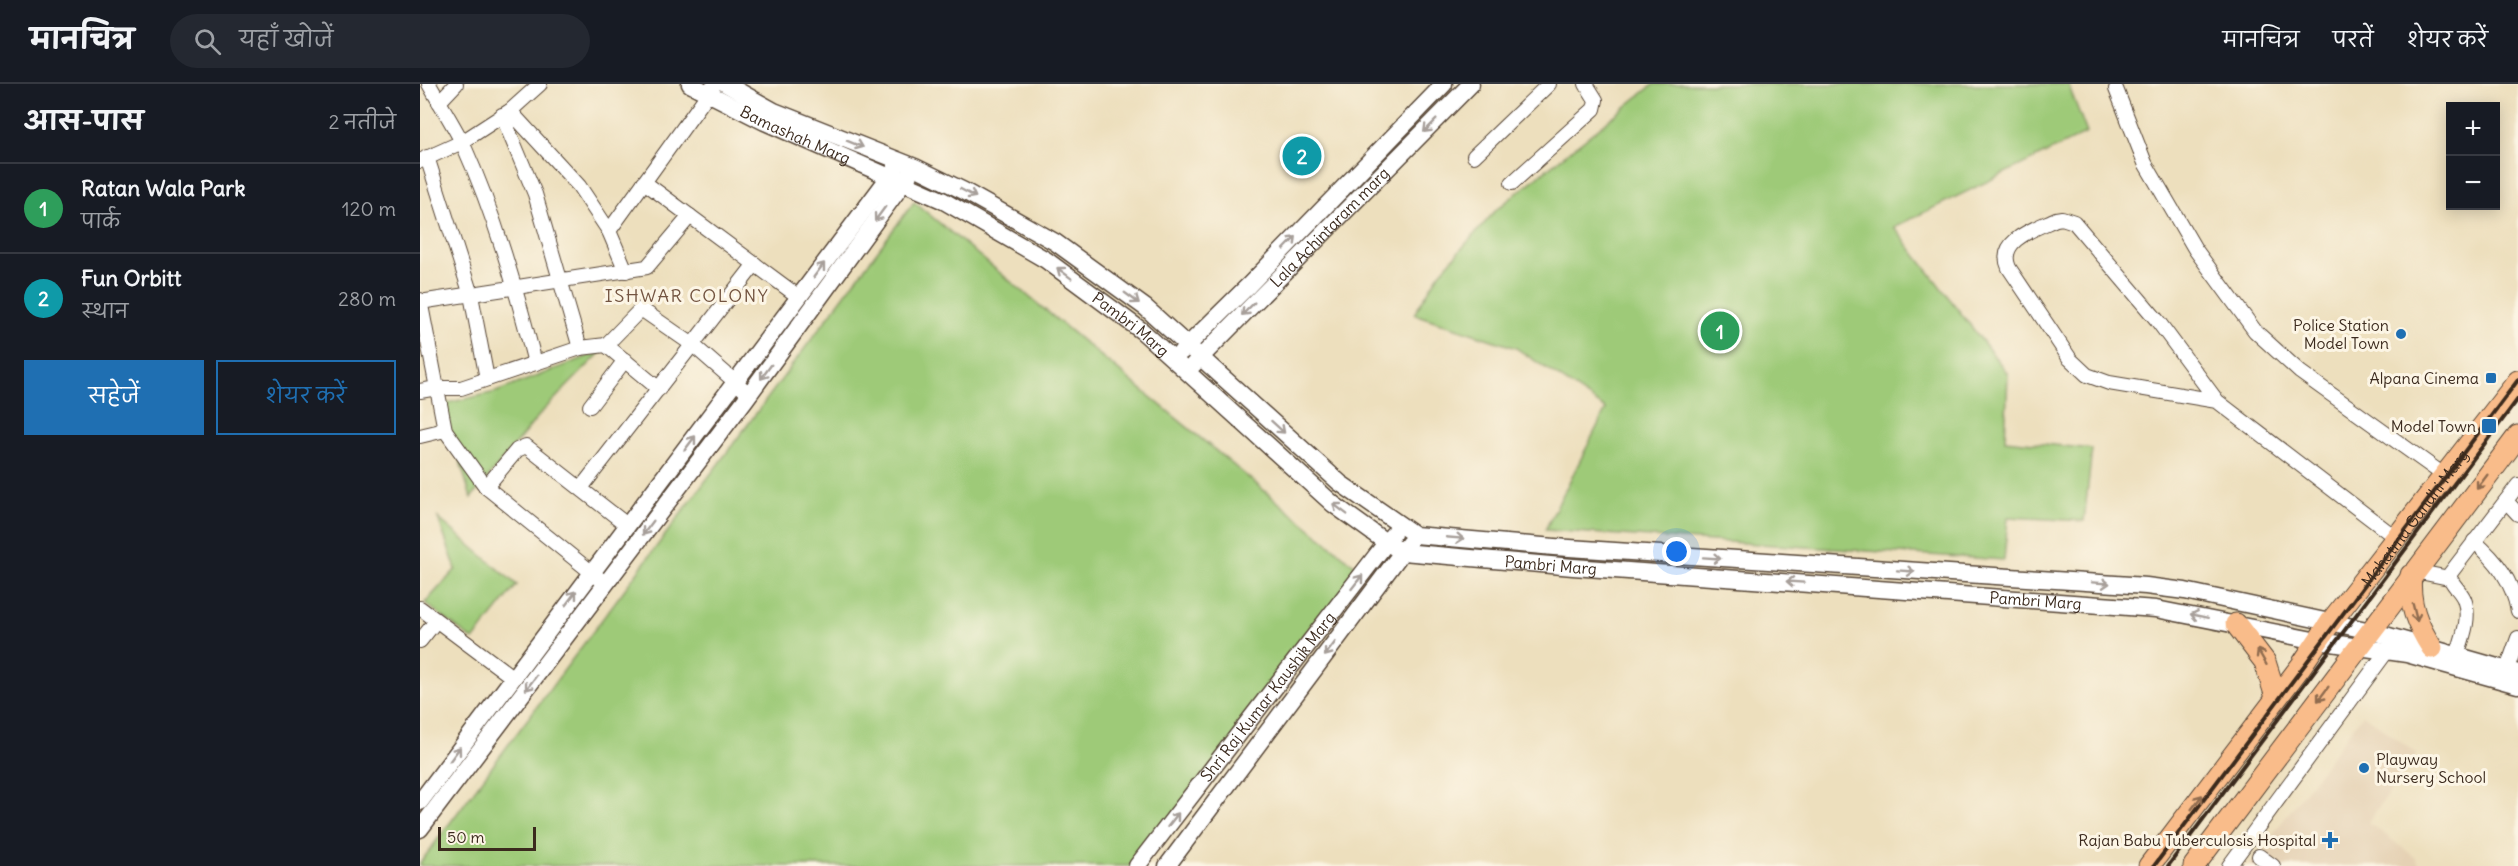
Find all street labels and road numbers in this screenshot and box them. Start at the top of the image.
street label: Bamashah Marg [737,101,854,168]
street label: Lala Achintaram marg [1266,163,1393,291]
street label: Pambri Marg [1088,288,1173,361]
street label: Mahatma Gandhi Marg [2357,445,2473,590]
street label: Pambri Marg [1504,551,1598,579]
street label: Pambri Marg [1989,587,2082,614]
street label: Shri Raj Kumar Kaushik Marg [1196,608,1339,785]

